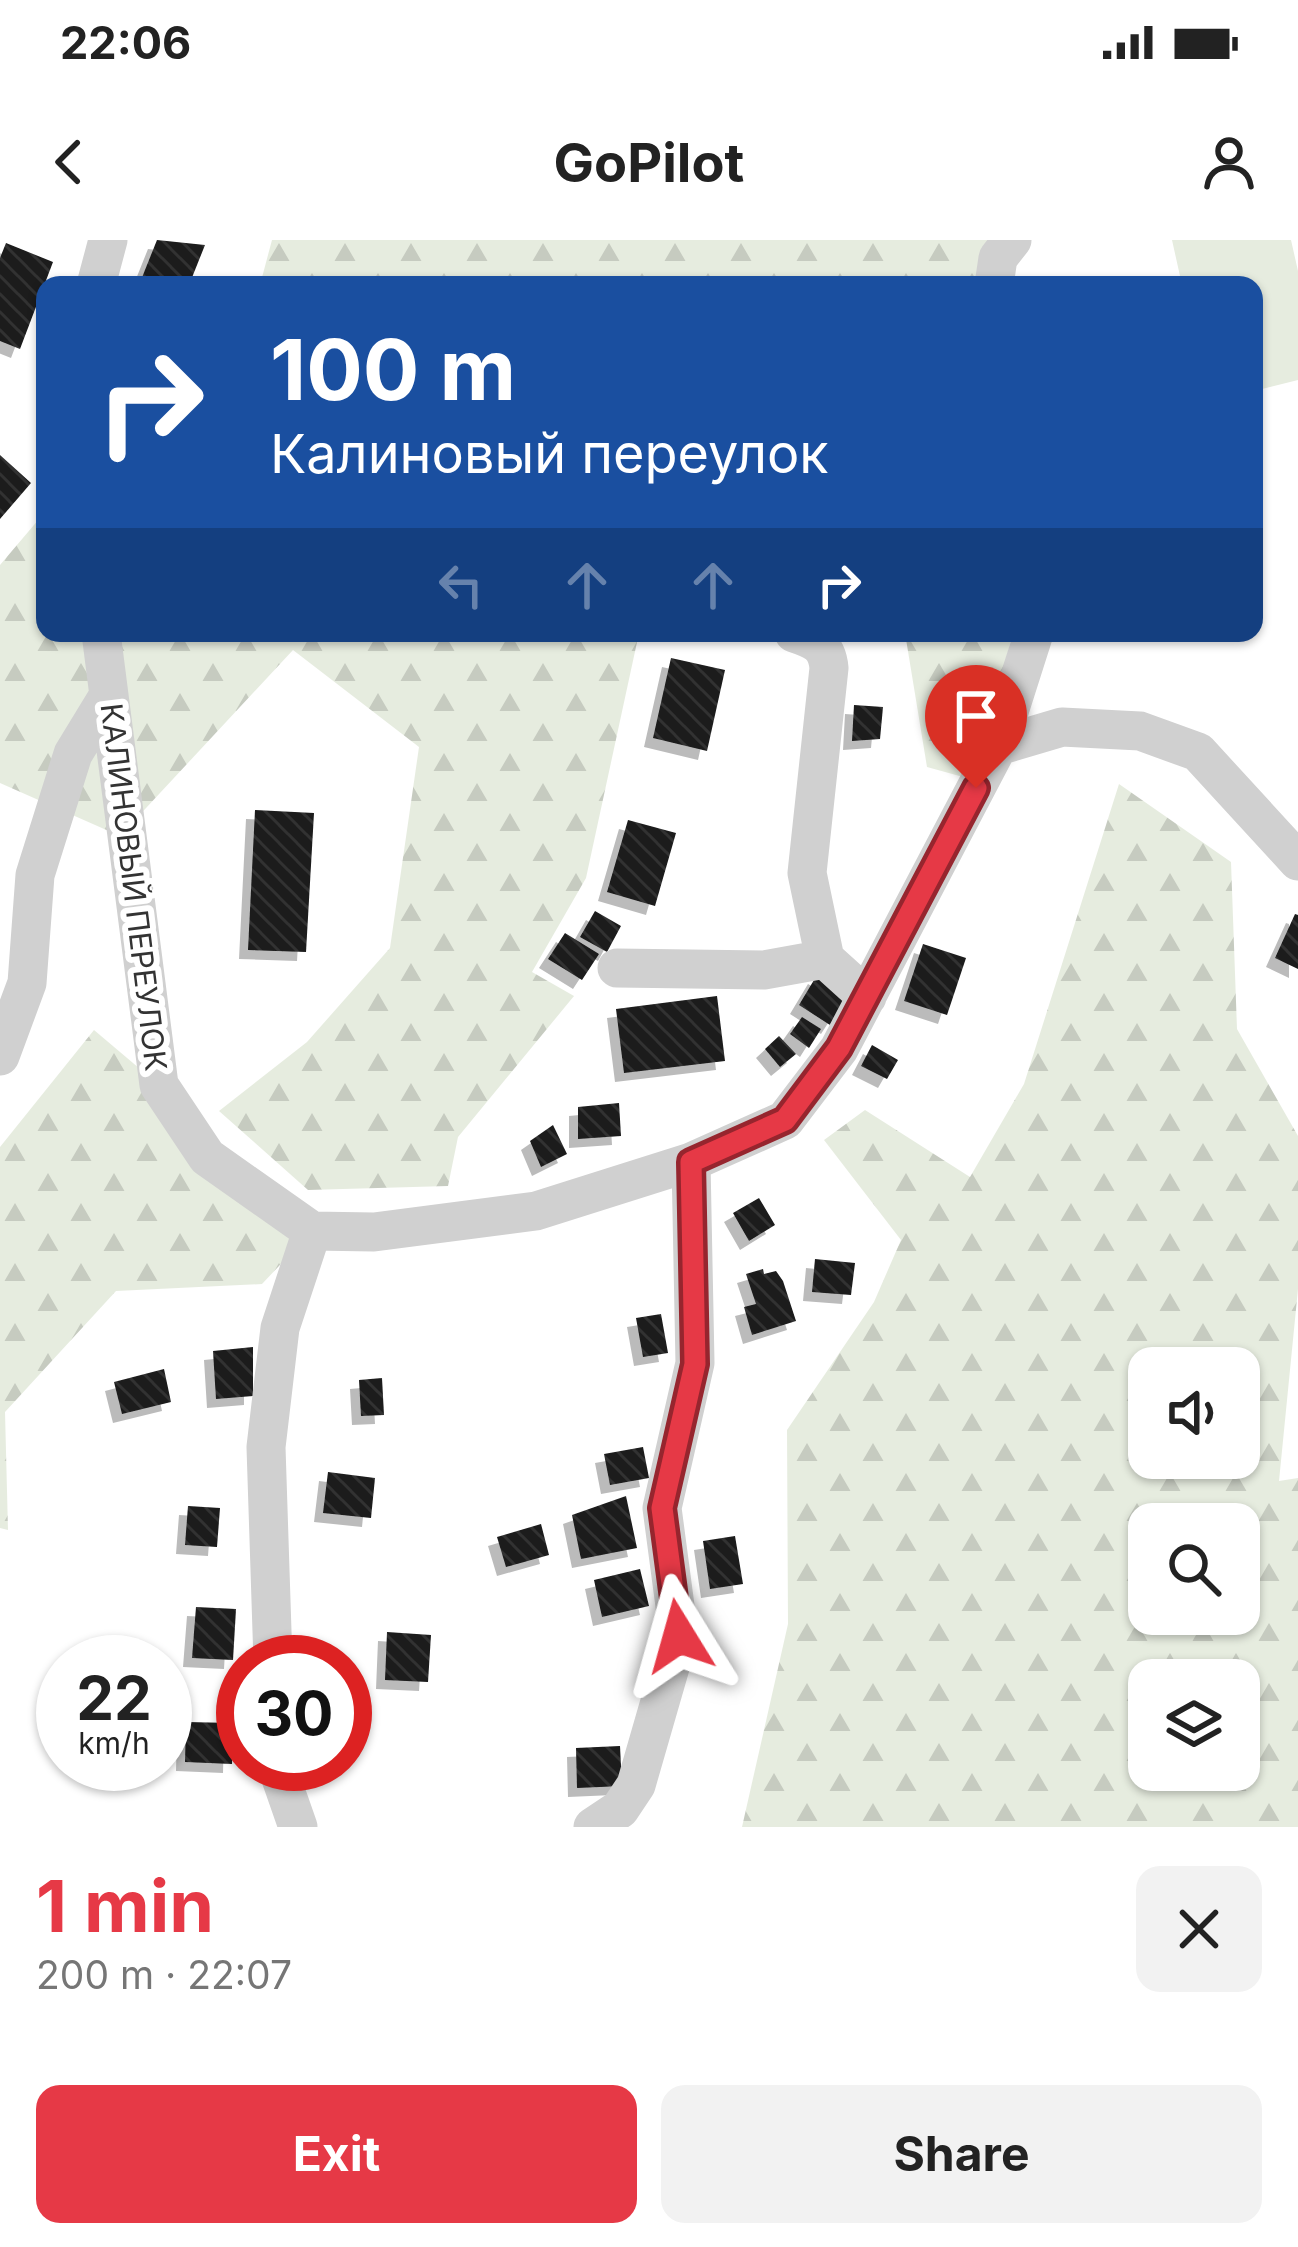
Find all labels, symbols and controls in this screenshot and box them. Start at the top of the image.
text: 22:06 [60,15,191,70]
icon: back [36,129,102,195]
icon: person [1196,129,1262,195]
text: GoPilot [554,130,744,195]
text: 100 m [270,319,516,420]
icon: right [72,324,228,480]
text: Калиновый переулок [270,421,829,486]
icon: left [428,552,494,618]
icon: ahead [554,552,620,618]
icon: ahead [680,552,746,618]
icon: right [806,552,872,618]
pin [925,665,1027,788]
icon: arrive [943,683,1009,749]
street label: КАЛИНОВЫЙ ПЕРЕУЛОК [94,701,174,1073]
map controls [1128,1347,1260,1791]
button: sound [1128,1347,1260,1479]
button: search [1128,1503,1260,1635]
position arrow [616,1573,742,1699]
speed limit sign: 30 [216,1635,372,1791]
button: layers [1128,1659,1260,1791]
text: 22 [76,1662,152,1734]
text: km/h [78,1725,150,1761]
text: 1 min [36,1862,214,1949]
button: close [1136,1866,1262,1992]
text: 200 m · 22:07 [36,1951,292,1998]
button: Exit [36,2085,637,2223]
button: Share [661,2085,1262,2223]

